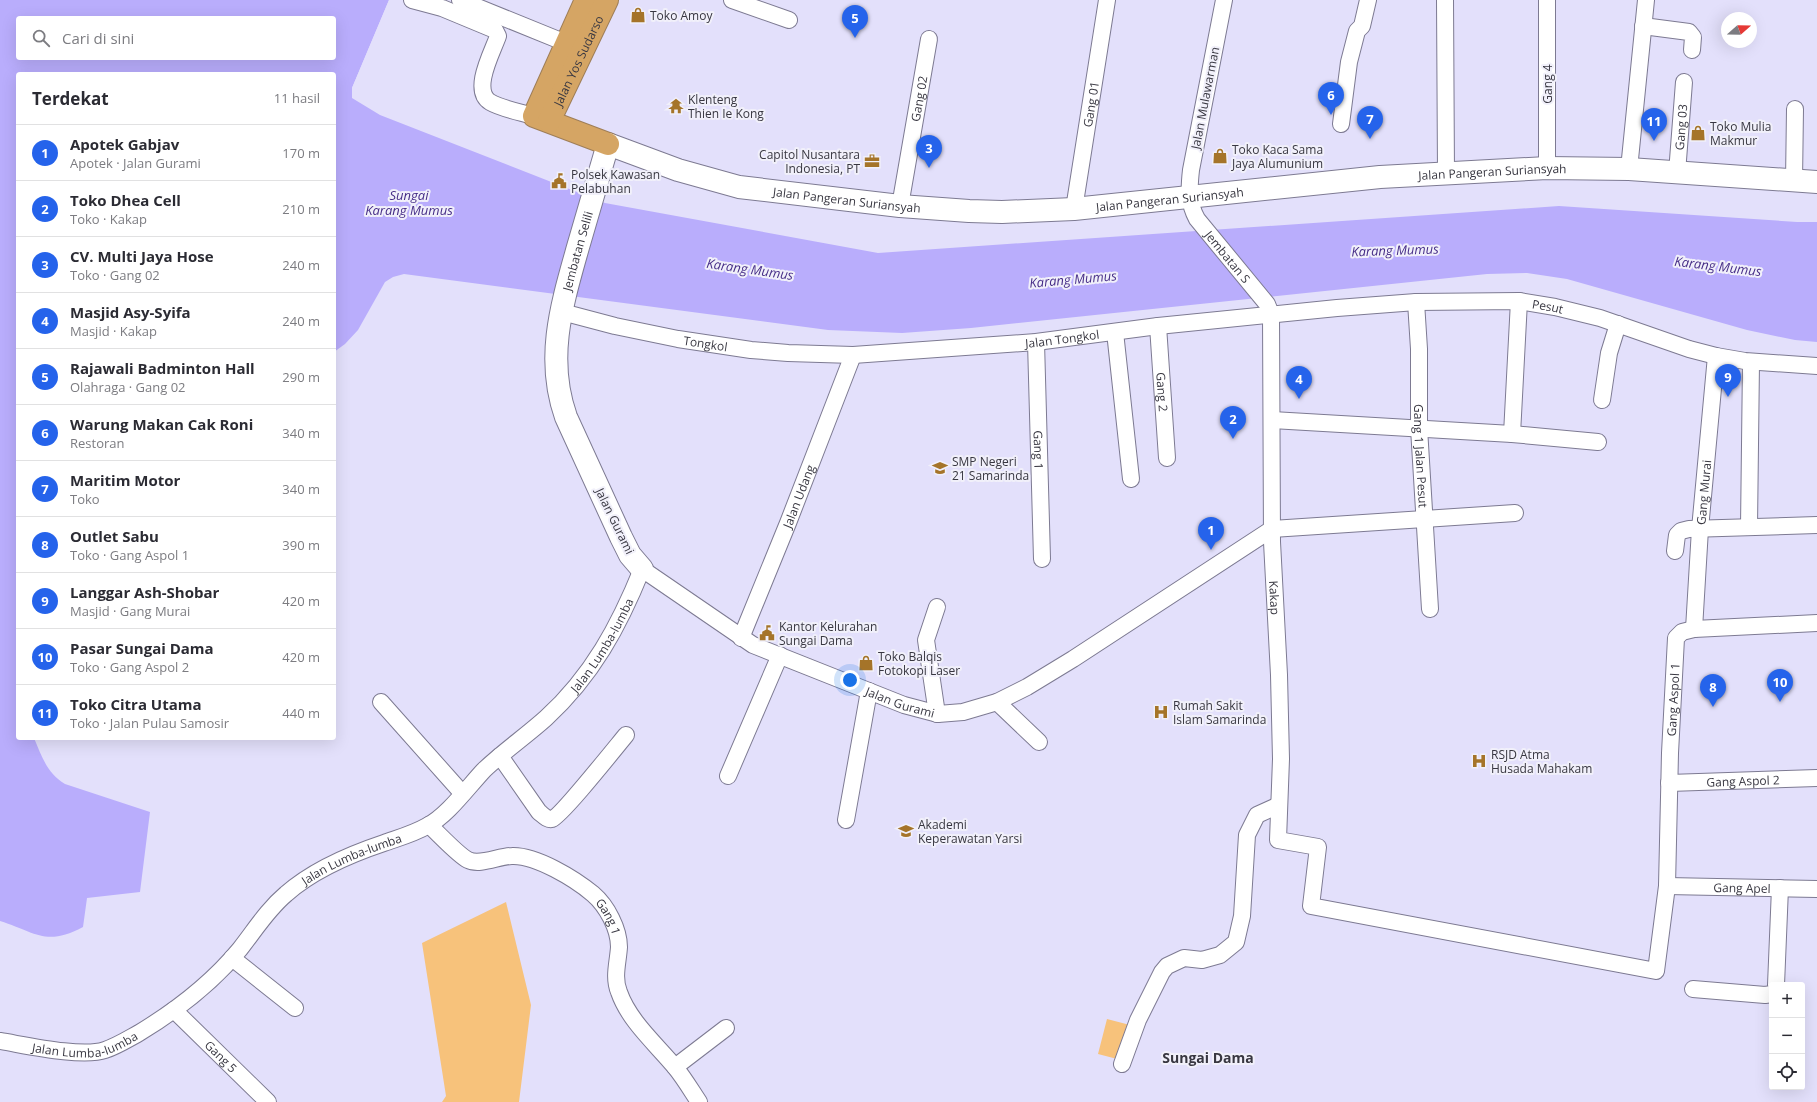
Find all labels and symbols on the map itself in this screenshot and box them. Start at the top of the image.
pin: 5 [842,5,868,38]
shop icon: Toko Amoy [629,6,647,24]
place label: Toko Amoy [650,7,713,24]
street label: Jalan Yos Sudarso [549,12,607,110]
north arrow [1721,12,1757,48]
street label: Jalan Mulawarman [1187,45,1223,152]
street label: Gang 4 [1539,64,1556,104]
street label: Gang 02 [906,74,931,123]
street label: Gang 01 [1079,80,1103,128]
pin: 6 [1318,82,1344,115]
place label: Klenteng Thien Ie Kong [688,91,764,122]
temple icon: Klenteng Thien Ie Kong [667,97,685,115]
street label: Gang 03 [1670,103,1691,151]
pin: 7 [1357,106,1383,139]
pin: 11 [1641,108,1667,141]
place label: Toko Mulia Makmur [1710,118,1771,149]
shop icon: Toko Mulia Makmur [1689,124,1707,142]
pin: 3 [916,135,942,168]
place label: Toko Kaca Sama Jaya Alumunium [1231,141,1323,172]
place label: Capitol Nusantara Indonesia, PT [759,146,860,177]
shop icon: Toko Kaca Sama Jaya Alumunium [1211,147,1229,165]
office icon: Capitol Nusantara Indonesia, PT [863,152,881,170]
street label: Jalan Pangeran Suriansyah [1417,159,1567,183]
place label: Polsek Kawasan Pelabuhan [571,166,660,197]
public building icon: Polsek Kawasan Pelabuhan [550,172,568,190]
street label: Jalan Pangeran Suriansyah [771,182,921,216]
street label: Jalan Pangeran Suriansyah [1094,183,1244,215]
water label: Sungai Karang Mumus [365,186,453,219]
street label: Jembatan Selili [558,209,596,294]
street label: Jembatan S [1201,226,1254,286]
water label: Karang Mumus [1351,239,1439,261]
water label: Karang Mumus [1673,252,1763,280]
water label: Karang Mumus [705,254,795,284]
water label: Karang Mumus [1029,266,1118,292]
street label: Pesut [1531,295,1565,317]
street label: Jalan Tongkol [1024,325,1100,351]
street label: Tongkol [682,331,729,355]
pin: 9 [1715,364,1741,397]
pin: 4 [1286,366,1312,399]
street label: Gang 2 [1153,372,1172,412]
street label: Gang 1 Jalan Pesut [1410,404,1432,508]
pin: 2 [1220,406,1246,439]
street label: Gang 1 [1030,430,1048,470]
place label: SMP Negeri 21 Samarinda [952,453,1029,484]
school or university icon: SMP Negeri 21 Samarinda [931,459,949,477]
street label: Gang Murai [1692,459,1715,526]
street label: Jalan Udang [778,462,819,531]
street label: Jalan Gurami [591,484,638,557]
pin: 1 [1198,517,1224,550]
street label: Kakap [1266,580,1284,615]
street label: Jalan Lumba-lumba [565,595,637,697]
place label: Kantor Kelurahan Sungai Dama [779,618,877,649]
public building icon: Kantor Kelurahan Sungai Dama [758,624,776,642]
place label: Toko Balqis Fotokopi Laser [878,648,960,679]
shop icon: Toko Balqis Fotokopi Laser [857,654,875,672]
street label: Gang Aspol 1 [1662,662,1683,737]
pin: 10 [1767,669,1793,702]
your location [840,670,860,690]
pin: 8 [1700,674,1726,707]
street label: Jalan Gurami [862,682,937,721]
place label: Rumah Sakit Islam Samarinda [1173,697,1266,728]
hospital icon: Rumah Sakit Islam Samarinda [1152,703,1170,721]
place label: RSJD Atma Husada Mahakam [1491,746,1592,777]
hospital icon: RSJD Atma Husada Mahakam [1470,752,1488,770]
street label: Gang Aspol 2 [1706,771,1780,790]
place label: Akademi Keperawatan Yarsi [918,816,1022,847]
school or university icon: Akademi Keperawatan Yarsi [897,822,915,840]
street label: Jalan Lumba-lumba [297,829,404,889]
street label: Gang Apel [1713,878,1771,897]
street label: Gang 1 [592,894,625,937]
street label: Jalan Lumba-lumba [30,1027,141,1061]
street label: Gang 5 [201,1036,241,1076]
district label: Sungai Dama [1162,1048,1254,1067]

